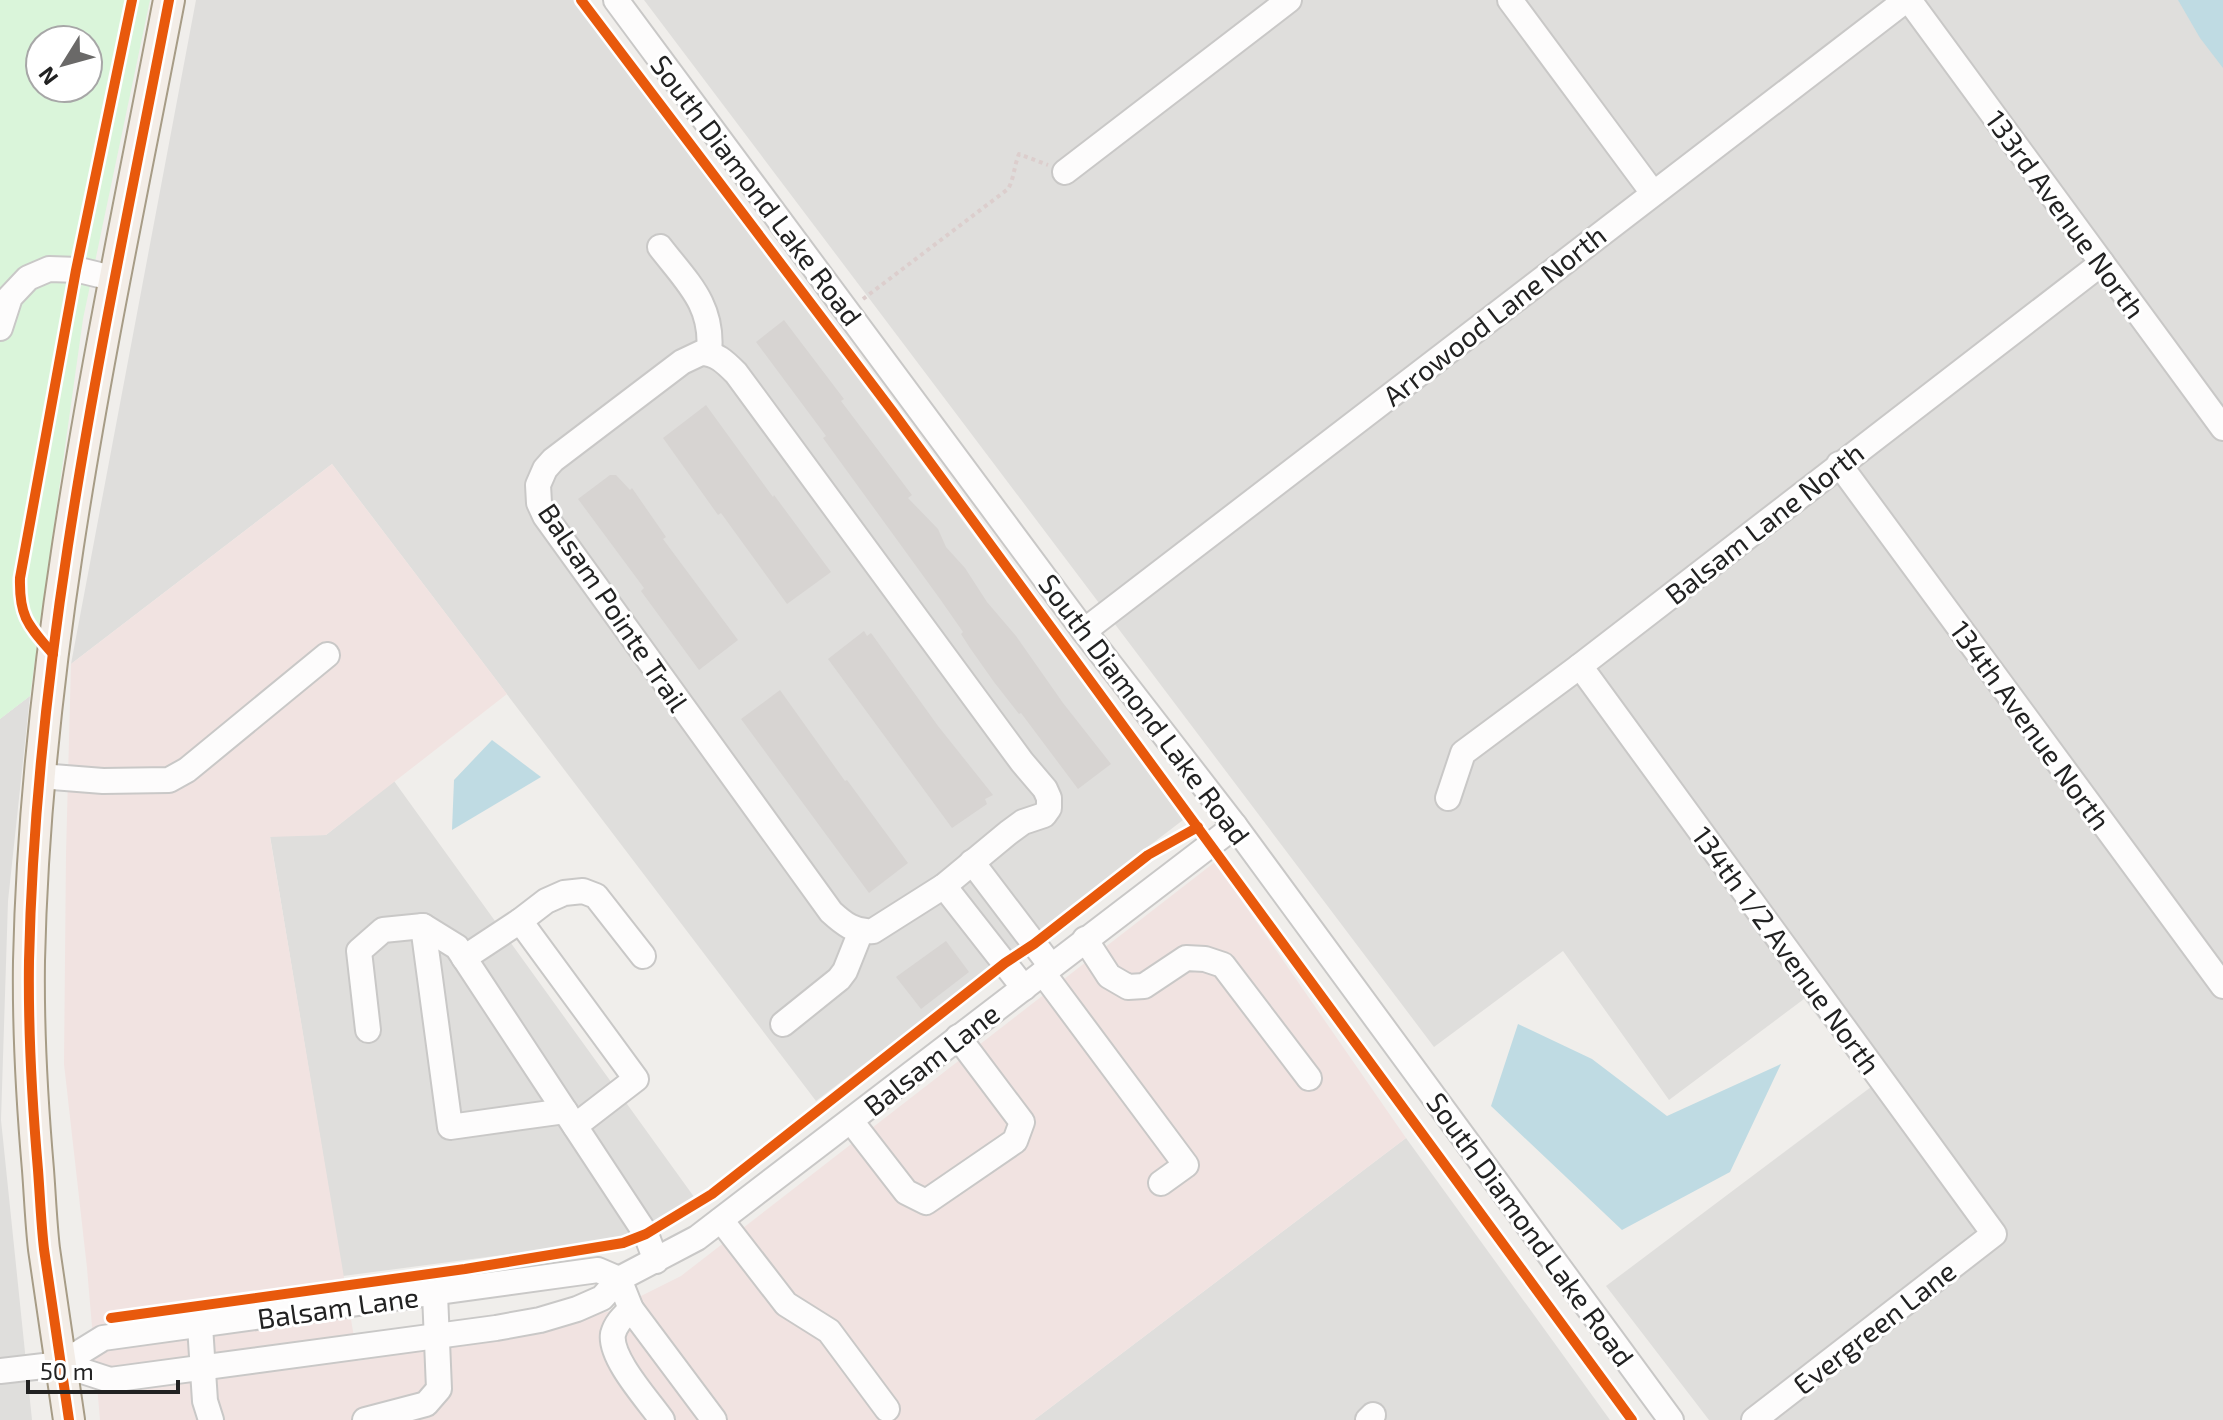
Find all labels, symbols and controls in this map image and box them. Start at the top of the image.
north arrow [24,24,104,104]
street label: South Diamond Lake Road [644,48,870,332]
text: N [32,62,62,91]
street label: 133rd Avenue North [1979,103,2153,325]
street label: Arrowood Lane North [1376,217,1612,413]
street label: Balsam Lane North [1658,435,1870,611]
street label: Balsam Pointe Trail [532,496,697,718]
street label: South Diamond Lake Road [1032,567,1258,851]
street label: 134th Avenue North [1944,614,2118,836]
street label: 134th 1/2 Avenue North [1686,819,1888,1081]
street label: Balsam Lane [857,996,1005,1122]
street label: South Diamond Lake Road [1420,1086,1642,1372]
street label: Evergreen Lane [1786,1253,1962,1401]
street label: Balsam Lane [255,1279,421,1335]
scale bar [28,1344,178,1394]
text: 50 m [40,1356,94,1385]

